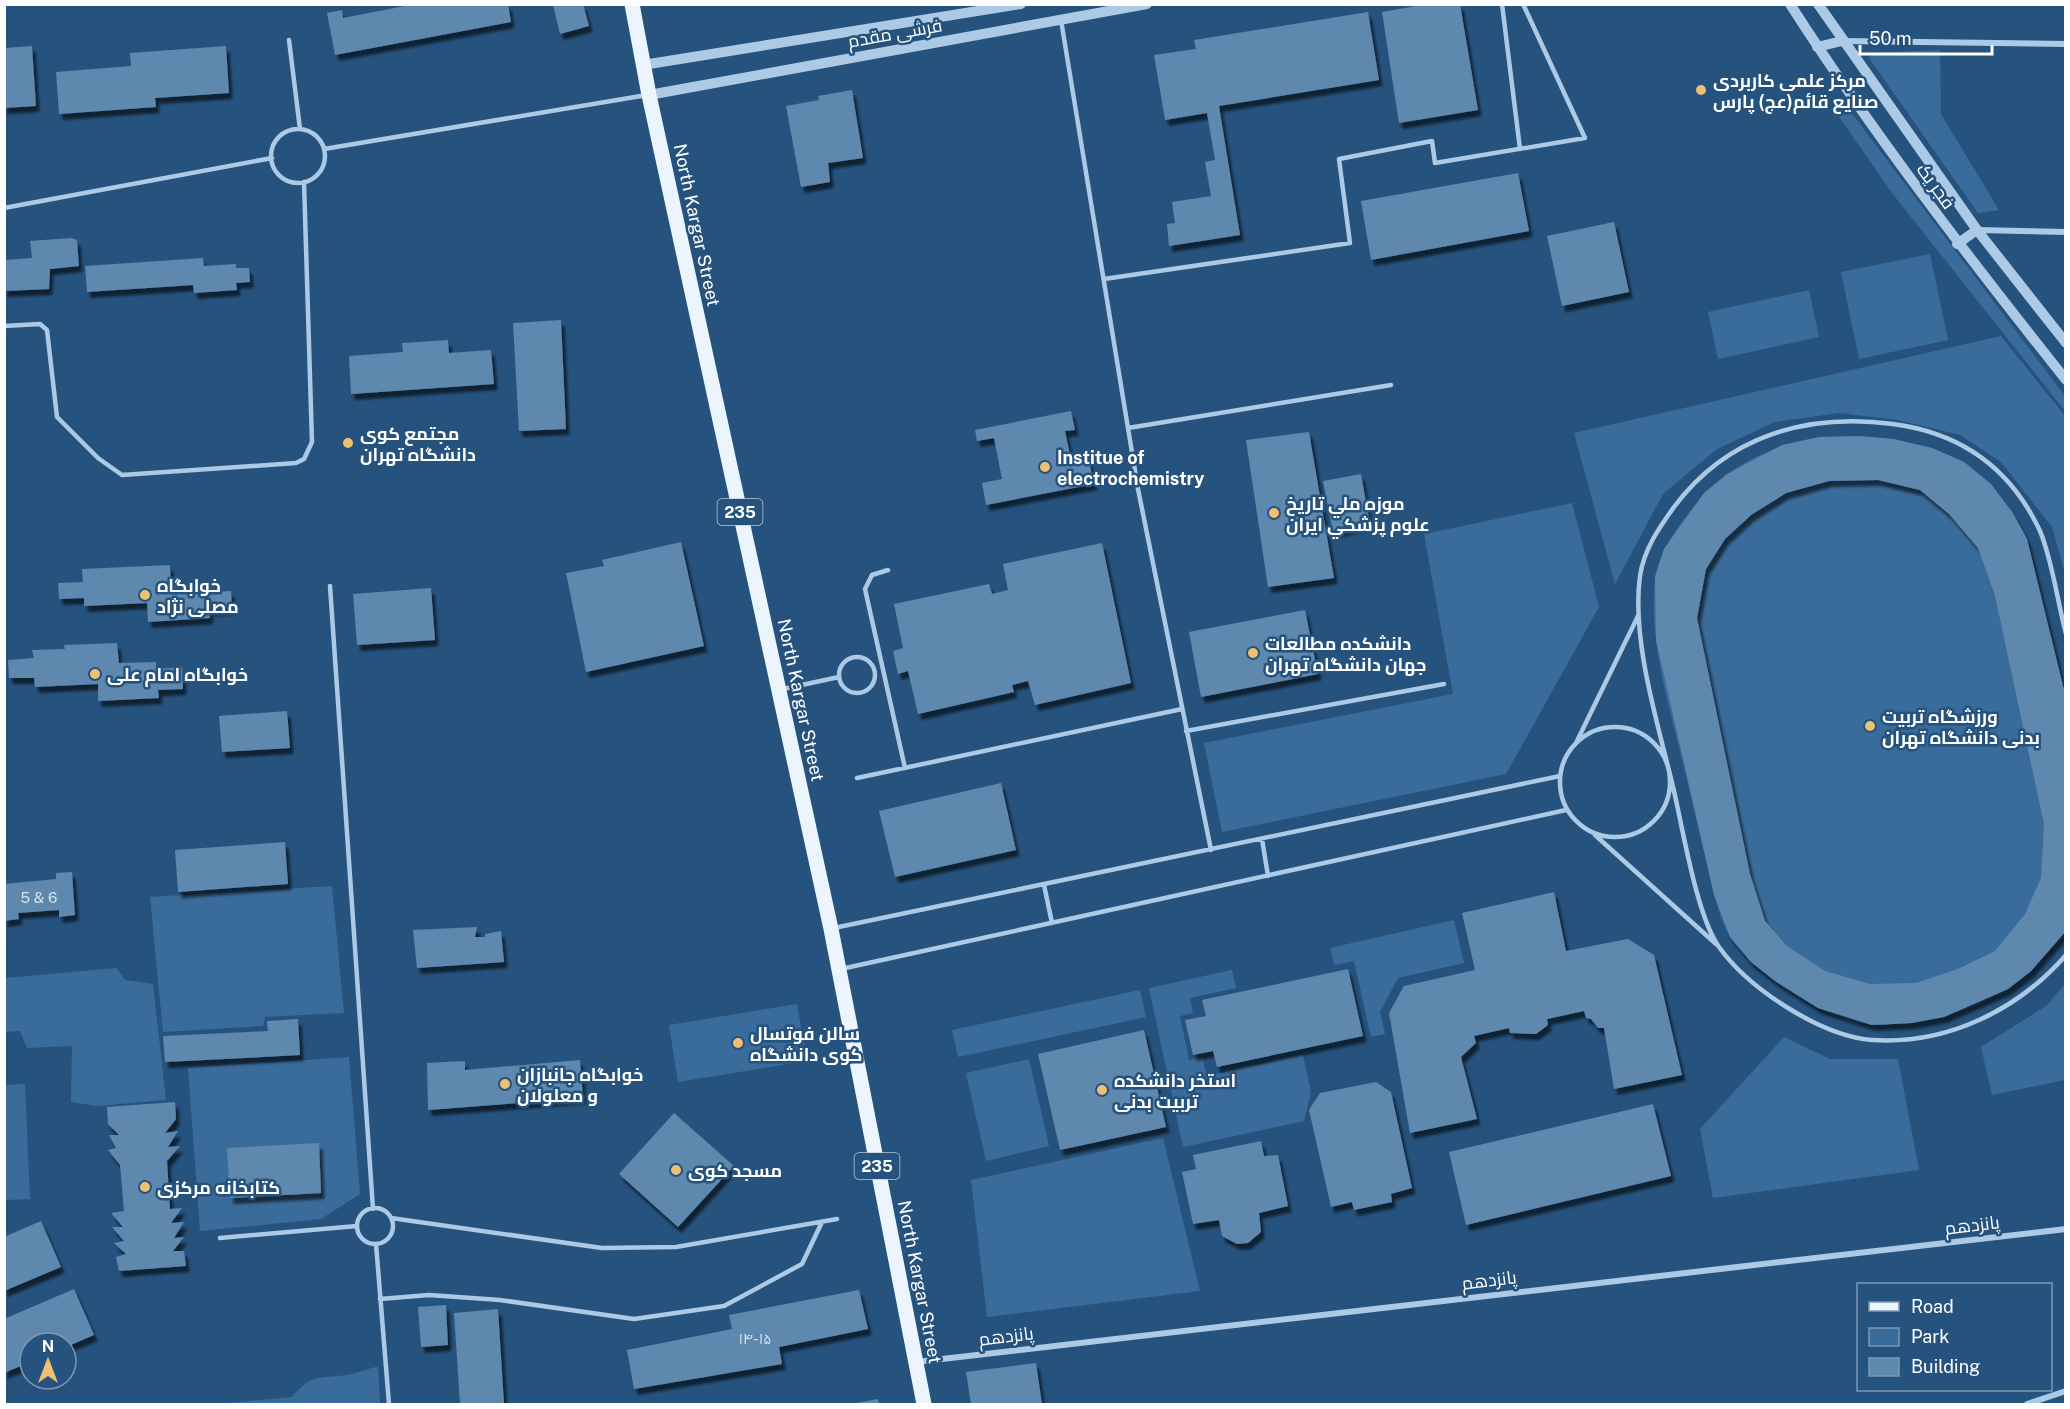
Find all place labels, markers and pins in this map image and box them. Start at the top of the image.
place label: مرکز علمی کاربردی صنایع قائم(عج) پارس [1713,70,1879,114]
marker: مرکز علمی کاربردی صنایع قائم(عج) پارس [1694,83,1708,97]
place label: مجتمع کوی دانشگاه تهران [360,423,476,466]
marker: مجتمع کوی دانشگاه تهران [341,436,355,450]
place label: Institue of electrochemistry [1057,447,1204,489]
marker: Institue of electrochemistry [1038,460,1052,474]
place label: موزه ملي تاريخ علوم پزشكي ايران [1286,493,1430,540]
marker: موزه ملي تاريخ علوم پزشكي ايران [1267,506,1281,520]
place label: خوابگاه مصلی نژاد [157,575,239,618]
marker: خوابگاه مصلی نژاد [138,588,152,602]
place label: دانشکده مطالعات جهان دانشگاه تهران [1265,633,1426,676]
marker: دانشکده مطالعات جهان دانشگاه تهران [1246,646,1260,660]
place label: خوابگاه امام علی [107,664,248,687]
marker: خوابگاه امام علی [88,667,102,681]
place label: ورزشگاه تربیت بدنی دانشگاه تهران [1882,706,2040,749]
marker: ورزشگاه تربیت بدنی دانشگاه تهران [1863,719,1877,733]
place label: سالن فوتسال کوی دانشگاه [750,1023,862,1066]
marker: سالن فوتسال کوی دانشگاه [731,1036,745,1050]
place label: خوابگاه جانبازان و معلولان [517,1064,643,1107]
place label: استخر دانشکده تربیت بدنی [1114,1070,1236,1113]
marker: خوابگاه جانبازان و معلولان [498,1077,512,1091]
marker: استخر دانشکده تربیت بدنی [1095,1083,1109,1097]
place label: مسجد کوی [688,1160,782,1182]
marker: مسجد کوی [669,1163,683,1177]
place label: کتابخانه مرکزی [157,1177,280,1199]
marker: کتابخانه مرکزی [138,1180,152,1194]

